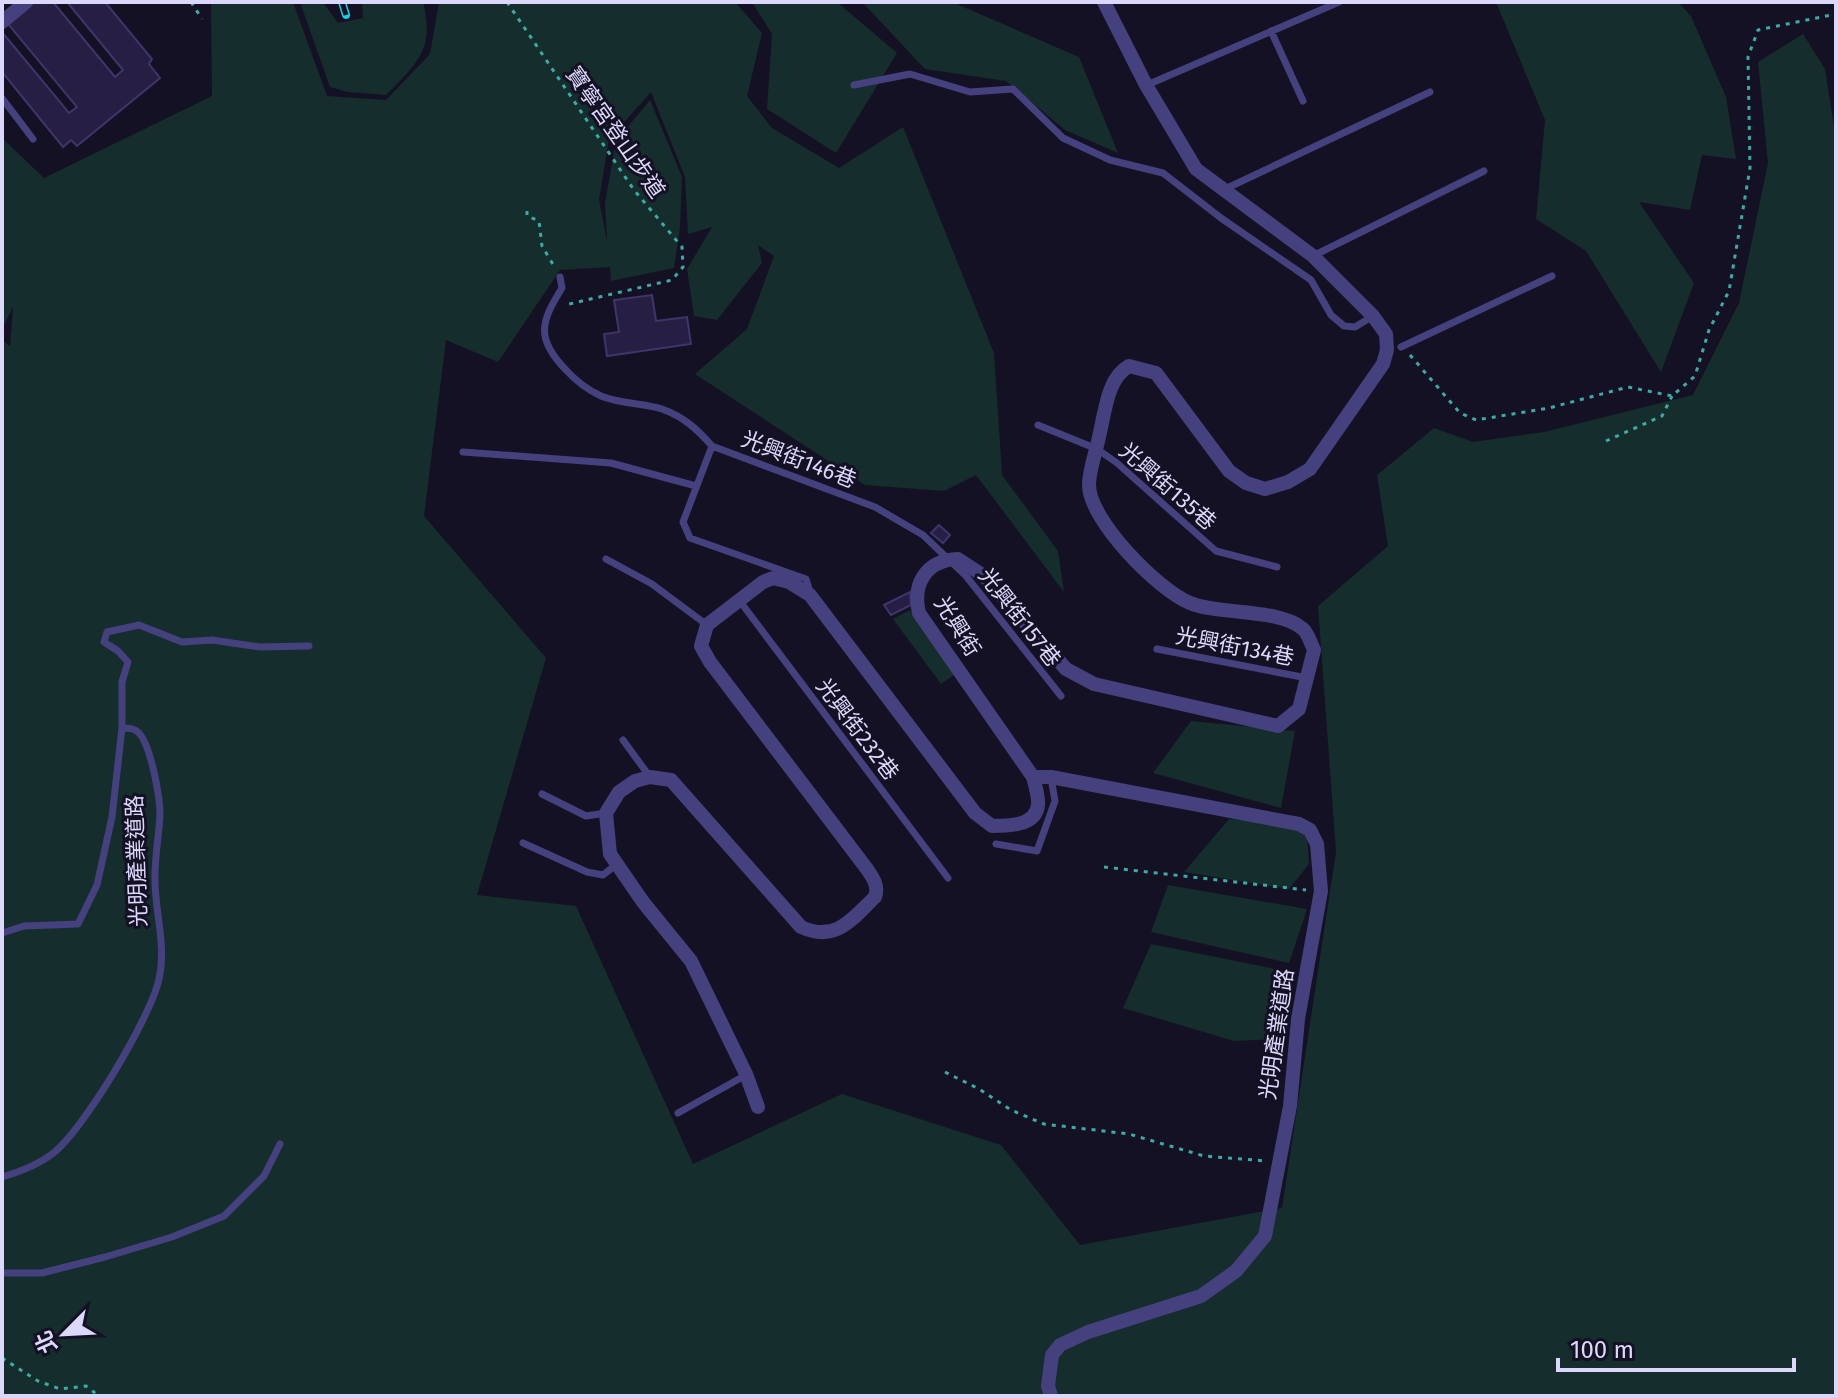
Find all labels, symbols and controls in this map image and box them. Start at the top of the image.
street label: 寶寧宮登山步道 [560,61,671,203]
street label: 光興街146巷 [738,425,860,494]
street label: 光興街135巷 [1114,437,1222,536]
street label: 光興街157巷 [973,563,1067,672]
street label: 光興街 [929,591,987,661]
street label: 光興街134巷 [1173,622,1296,671]
street label: 光興街232巷 [811,673,905,786]
street label: 光明產業道路 [121,795,152,927]
street label: 光明產業道路 [1254,967,1299,1101]
north arrow [24,1294,104,1374]
scale bar [1558,1322,1794,1372]
text: 北 [29,1326,63,1357]
text: 100 m [1570,1336,1634,1364]

